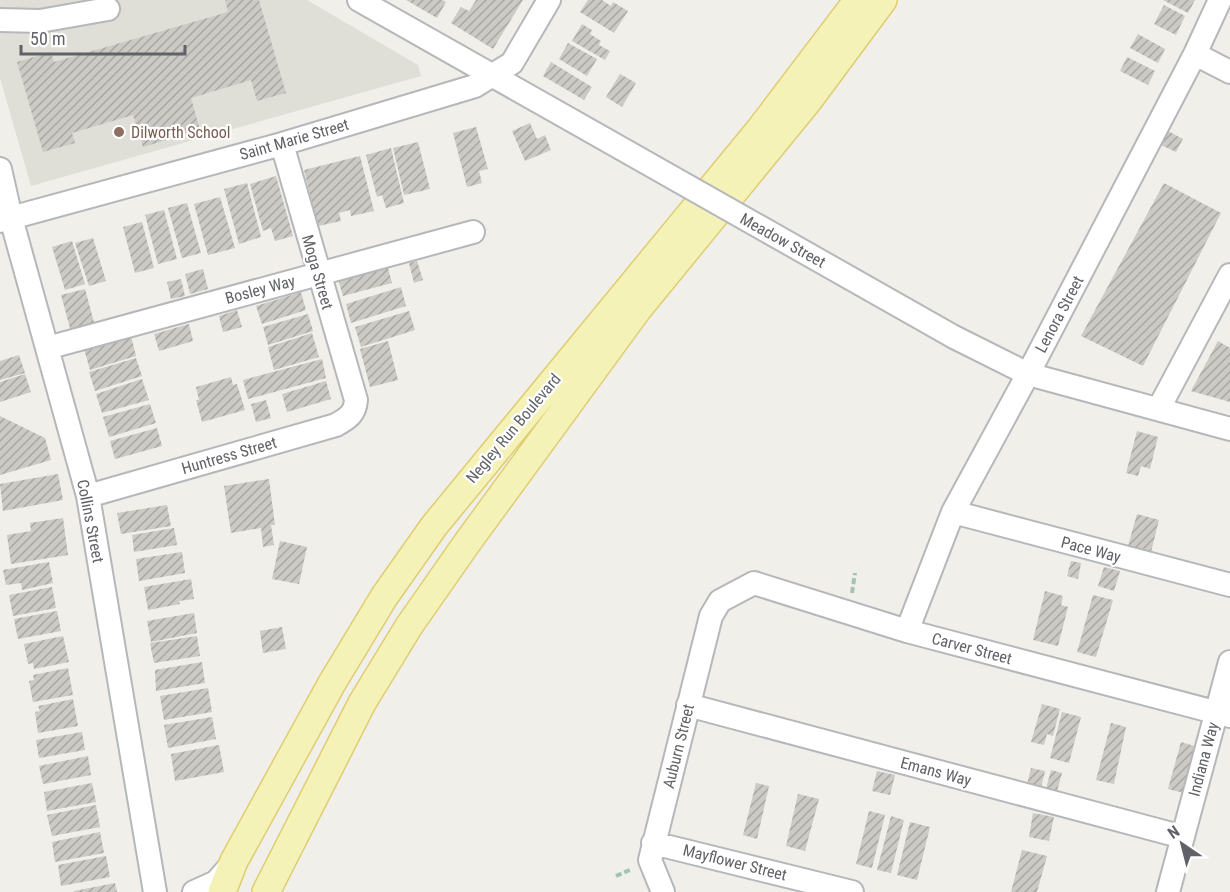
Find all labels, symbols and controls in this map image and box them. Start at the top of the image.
scale bar [21,18,184,56]
text: 50 m [30,28,65,49]
street label: Saint Marie Street [237,115,351,164]
place label: Dilworth School [131,123,230,142]
marker: Dilworth School [112,125,126,139]
street label: Meadow Street [737,209,829,272]
street label: Moga Street [298,233,337,312]
street label: Bosley Way [223,271,297,308]
street label: Lenora Street [1031,272,1088,356]
street label: Negley Run Boulevard [462,370,565,487]
street label: Huntress Street [179,433,279,478]
street label: Collins Street [73,478,108,565]
street label: Pace Way [1059,532,1123,567]
street label: Carver Street [930,629,1014,668]
street label: Auburn Street [659,702,698,790]
street label: Indiana Way [1184,720,1223,798]
street label: Emans Way [898,753,974,790]
north arrow [1152,814,1212,874]
text: N [1164,822,1183,843]
street label: Mayflower Street [681,840,789,885]

